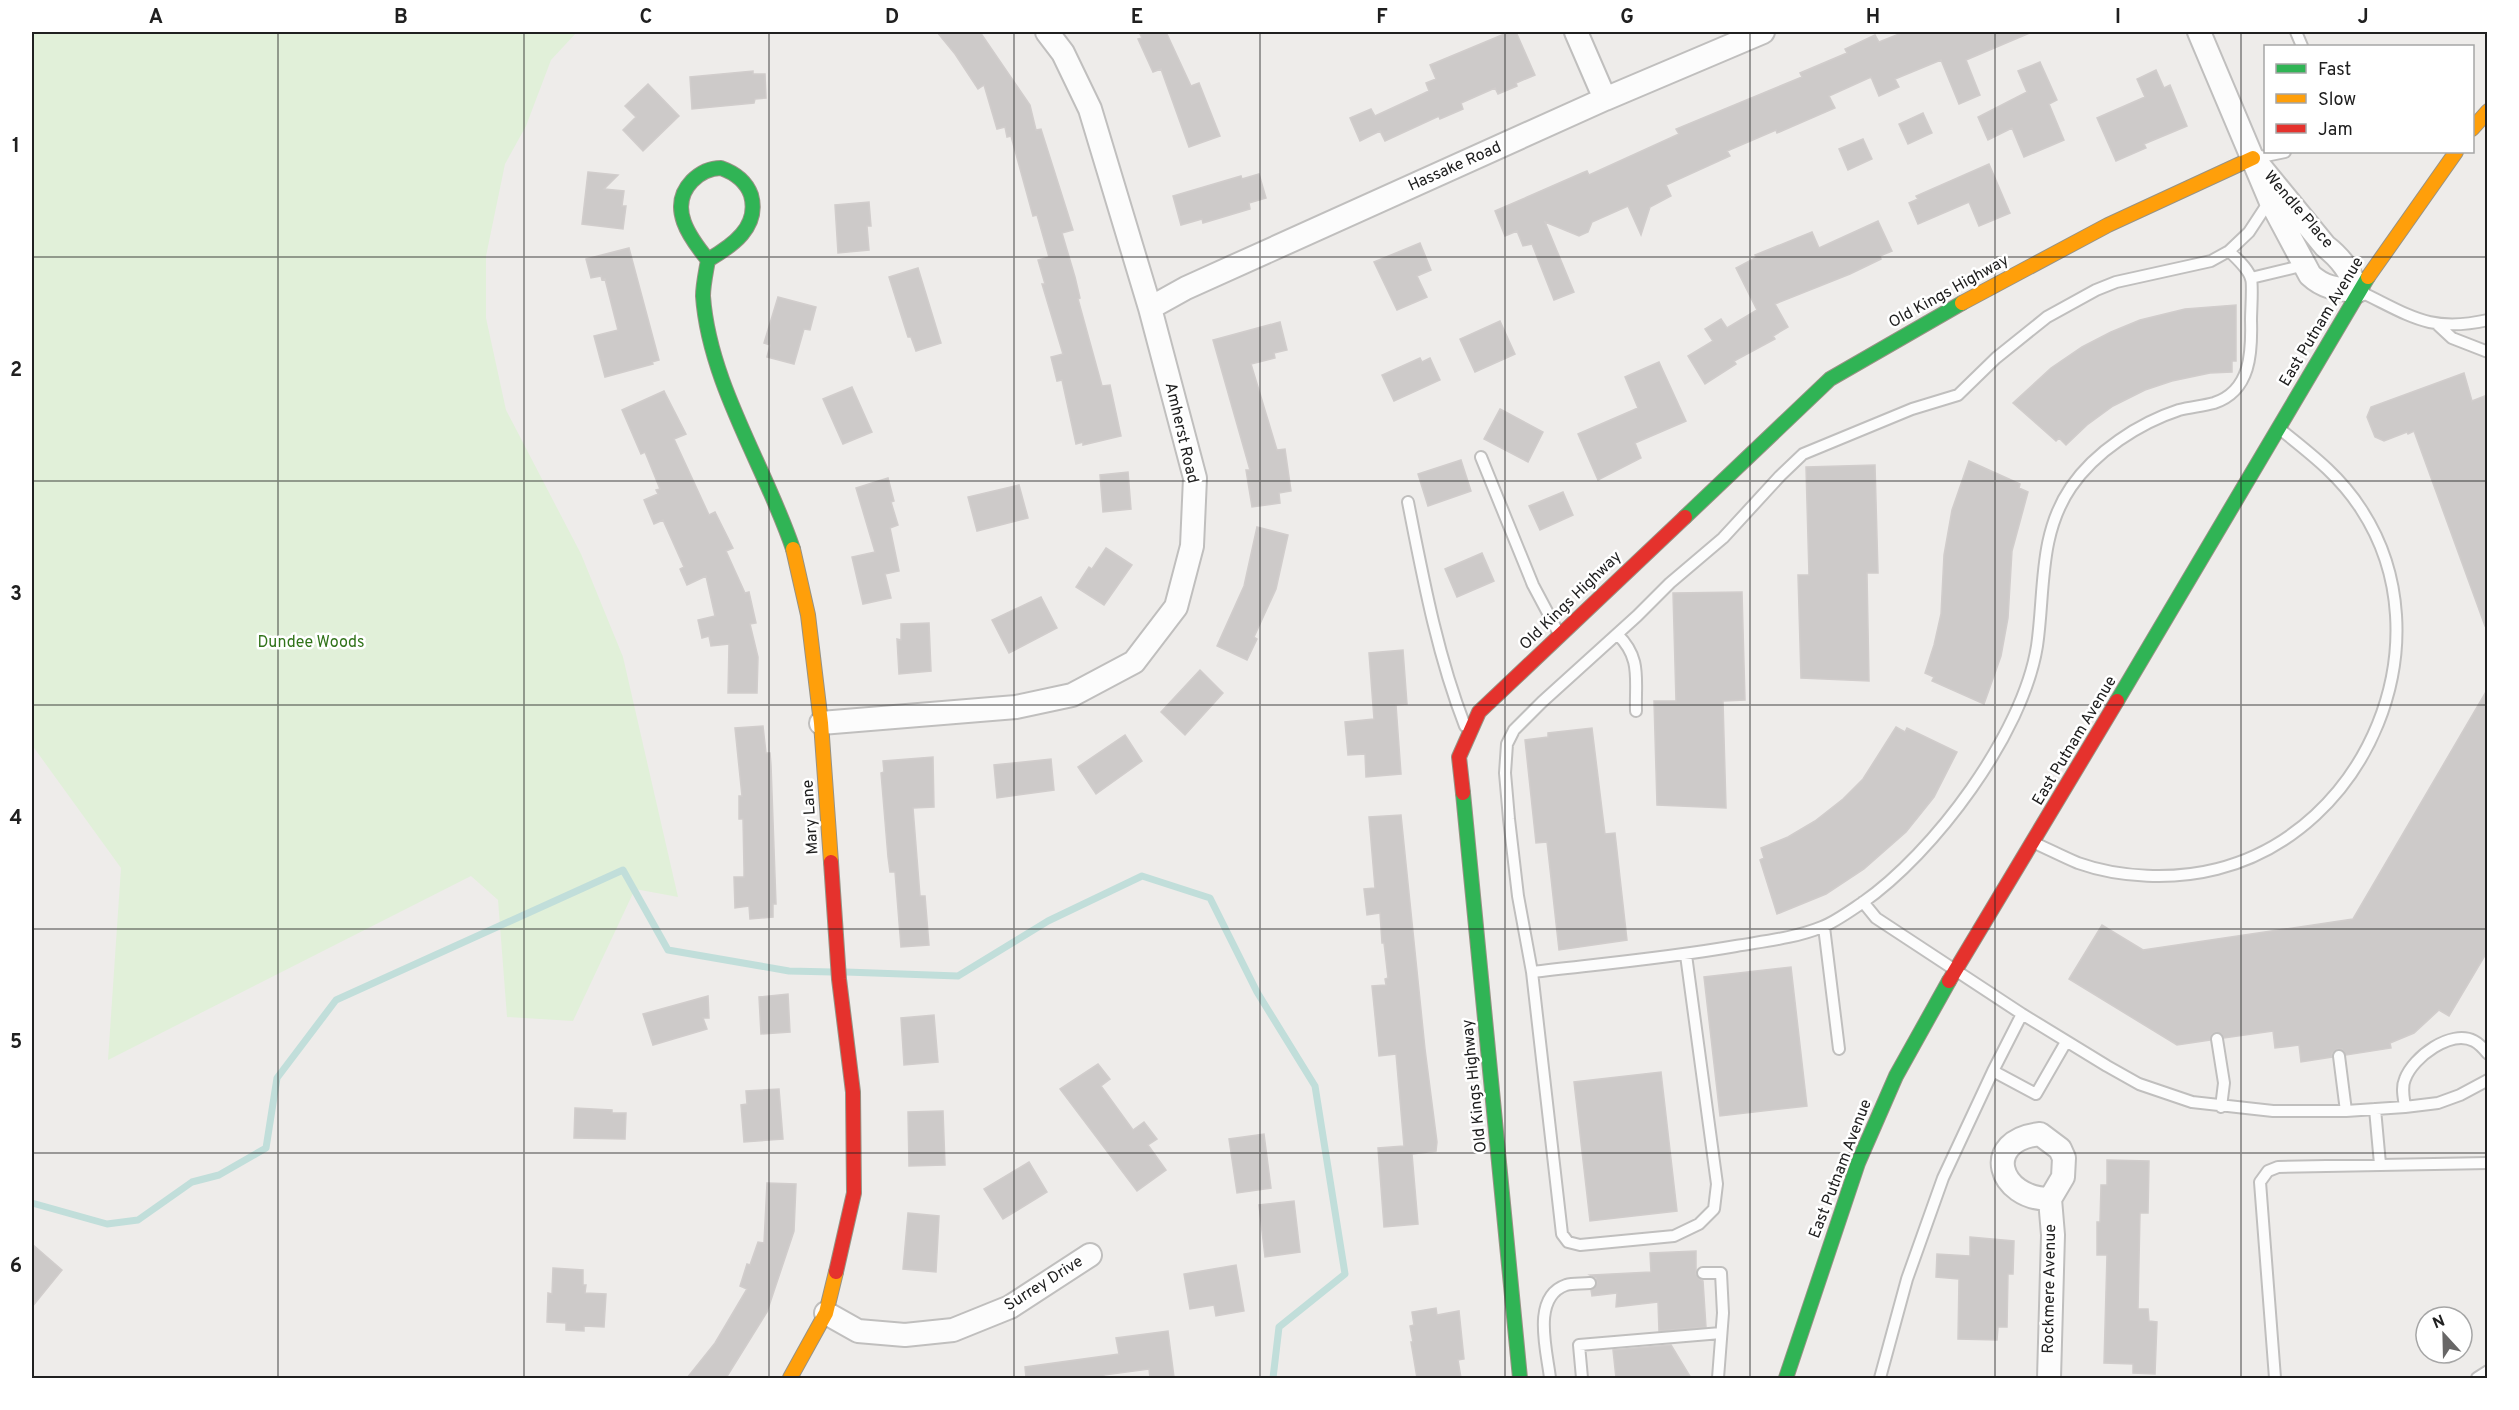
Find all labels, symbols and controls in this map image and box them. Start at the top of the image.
text: A [149,5,163,31]
text: B [394,5,408,31]
text: C [640,5,652,31]
text: D [885,5,899,31]
text: E [1131,5,1143,31]
text: F [1376,5,1388,31]
text: G [1620,5,1634,31]
text: H [1866,5,1880,31]
text: I [2115,5,2121,31]
text: J [2357,5,2369,31]
legend [2264,45,2474,153]
text: Fast [2318,59,2351,82]
text: Slow [2318,89,2356,112]
text: Jam [2318,119,2353,142]
text: 1 [12,134,20,160]
street label: Hassake Road [1405,138,1505,196]
street label: Wendle Place [2259,167,2337,253]
street label: Old Kings Highway [1886,251,2012,333]
street label: East Putnam Avenue [2276,254,2368,390]
text: 2 [10,358,22,384]
street label: Amherst Road [1160,381,1202,485]
street label: Old Kings Highway [1516,547,1626,655]
text: 3 [10,582,22,608]
park label: Dundee Woods [257,633,365,653]
street label: East Putnam Avenue [2029,673,2121,809]
street label: Mary Lane [798,779,824,855]
text: 4 [10,806,22,832]
street label: Old Kings Highway [1458,1018,1492,1154]
text: 5 [10,1030,22,1056]
street label: East Putnam Avenue [1805,1097,1877,1241]
street label: Rockmere Avenue [2039,1224,2061,1354]
street label: Surrey Drive [1001,1252,1087,1316]
text: 6 [10,1254,22,1280]
north arrow [2414,1305,2474,1365]
text: N [2430,1312,2448,1334]

